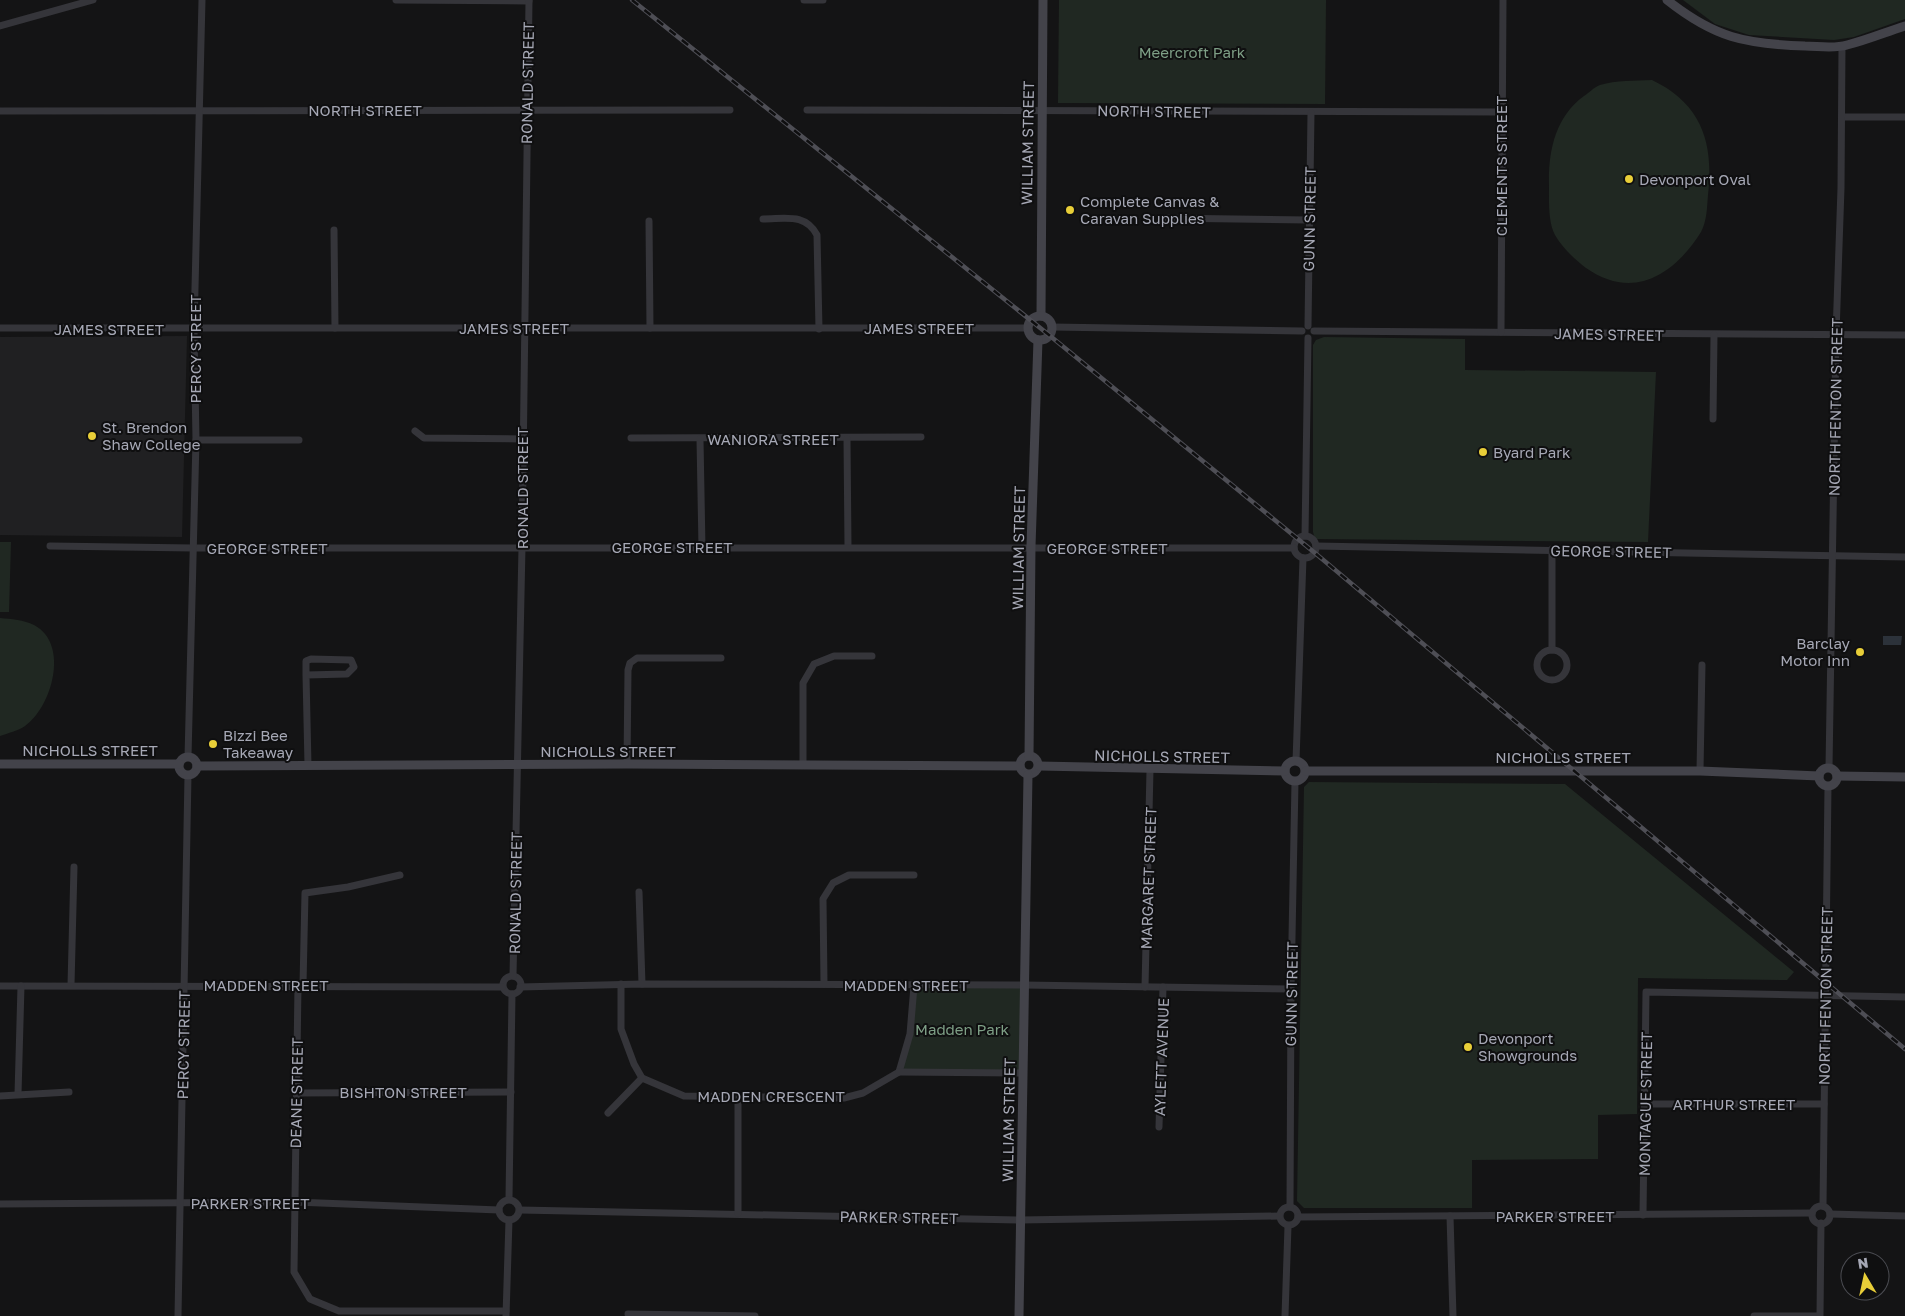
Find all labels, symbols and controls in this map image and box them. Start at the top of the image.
street label: RONALD STREET [517,22,537,144]
park label: Meercroft Park [1139,43,1246,61]
street label: WILLIAM STREET [1017,81,1037,205]
street label: CLEMENTS STREET [1492,96,1510,236]
street label: NORTH STREET [308,101,422,119]
street label: NORTH STREET [1097,101,1211,121]
street label: GUNN STREET [1299,166,1319,272]
place label: Devonport Oval [1639,170,1751,188]
marker: Devonport Oval [1623,173,1635,185]
place label: Complete Canvas & Caravan Supplies [1080,192,1219,227]
marker: Complete Canvas & Caravan Supplies [1064,204,1076,216]
street label: PERCY STREET [186,295,204,403]
street label: NORTH FENTON STREET [1824,318,1846,496]
street label: JAMES STREET [459,319,569,337]
street label: JAMES STREET [864,319,974,337]
street label: JAMES STREET [54,320,164,338]
street label: JAMES STREET [1554,324,1664,344]
place label: St. Brendon Shaw College [102,418,201,453]
street label: RONALD STREET [513,427,531,549]
marker: St. Brendon Shaw College [86,430,98,442]
street label: WANIORA STREET [707,430,839,448]
place label: Byard Park [1493,443,1571,461]
marker: Byard Park [1477,446,1489,458]
street label: WILLIAM STREET [1008,486,1028,610]
street label: GEORGE STREET [611,538,733,556]
street label: GEORGE STREET [206,539,328,557]
street label: GEORGE STREET [1046,539,1168,557]
street label: GEORGE STREET [1550,541,1672,561]
place label: Barclay Motor Inn [1780,634,1851,669]
marker: Barclay Motor Inn [1854,646,1866,658]
place label: Bizzi Bee Takeaway [223,726,294,761]
marker: Bizzi Bee Takeaway [207,738,219,750]
street label: NICHOLLS STREET [22,741,158,759]
street label: NICHOLLS STREET [540,742,676,760]
street label: NICHOLLS STREET [1094,746,1230,766]
street label: NICHOLLS STREET [1495,748,1631,766]
street label: MARGARET STREET [1137,806,1159,950]
street label: RONALD STREET [505,832,525,954]
street label: NORTH FENTON STREET [1814,907,1836,1085]
street label: GUNN STREET [1281,941,1301,1047]
street label: MADDEN STREET [204,976,328,994]
street label: MADDEN STREET [844,976,968,994]
street label: PERCY STREET [173,990,193,1100]
street label: AYLETT AVENUE [1150,998,1172,1116]
park label: Madden Park [915,1020,1010,1038]
place label: Devonport Showgrounds [1478,1029,1577,1064]
street label: MONTAGUE STREET [1635,1032,1655,1176]
street label: DEANE STREET [286,1037,306,1149]
marker: Devonport Showgrounds [1462,1041,1474,1053]
street label: WILLIAM STREET [998,1058,1018,1182]
street label: BISHTON STREET [339,1083,467,1101]
street label: MADDEN CRESCENT [697,1087,845,1105]
street label: ARTHUR STREET [1673,1095,1795,1113]
street label: PARKER STREET [190,1194,310,1212]
street label: PARKER STREET [839,1207,959,1227]
street label: PARKER STREET [1495,1207,1615,1225]
north arrow [1840,1251,1890,1301]
text: N [1856,1253,1869,1272]

